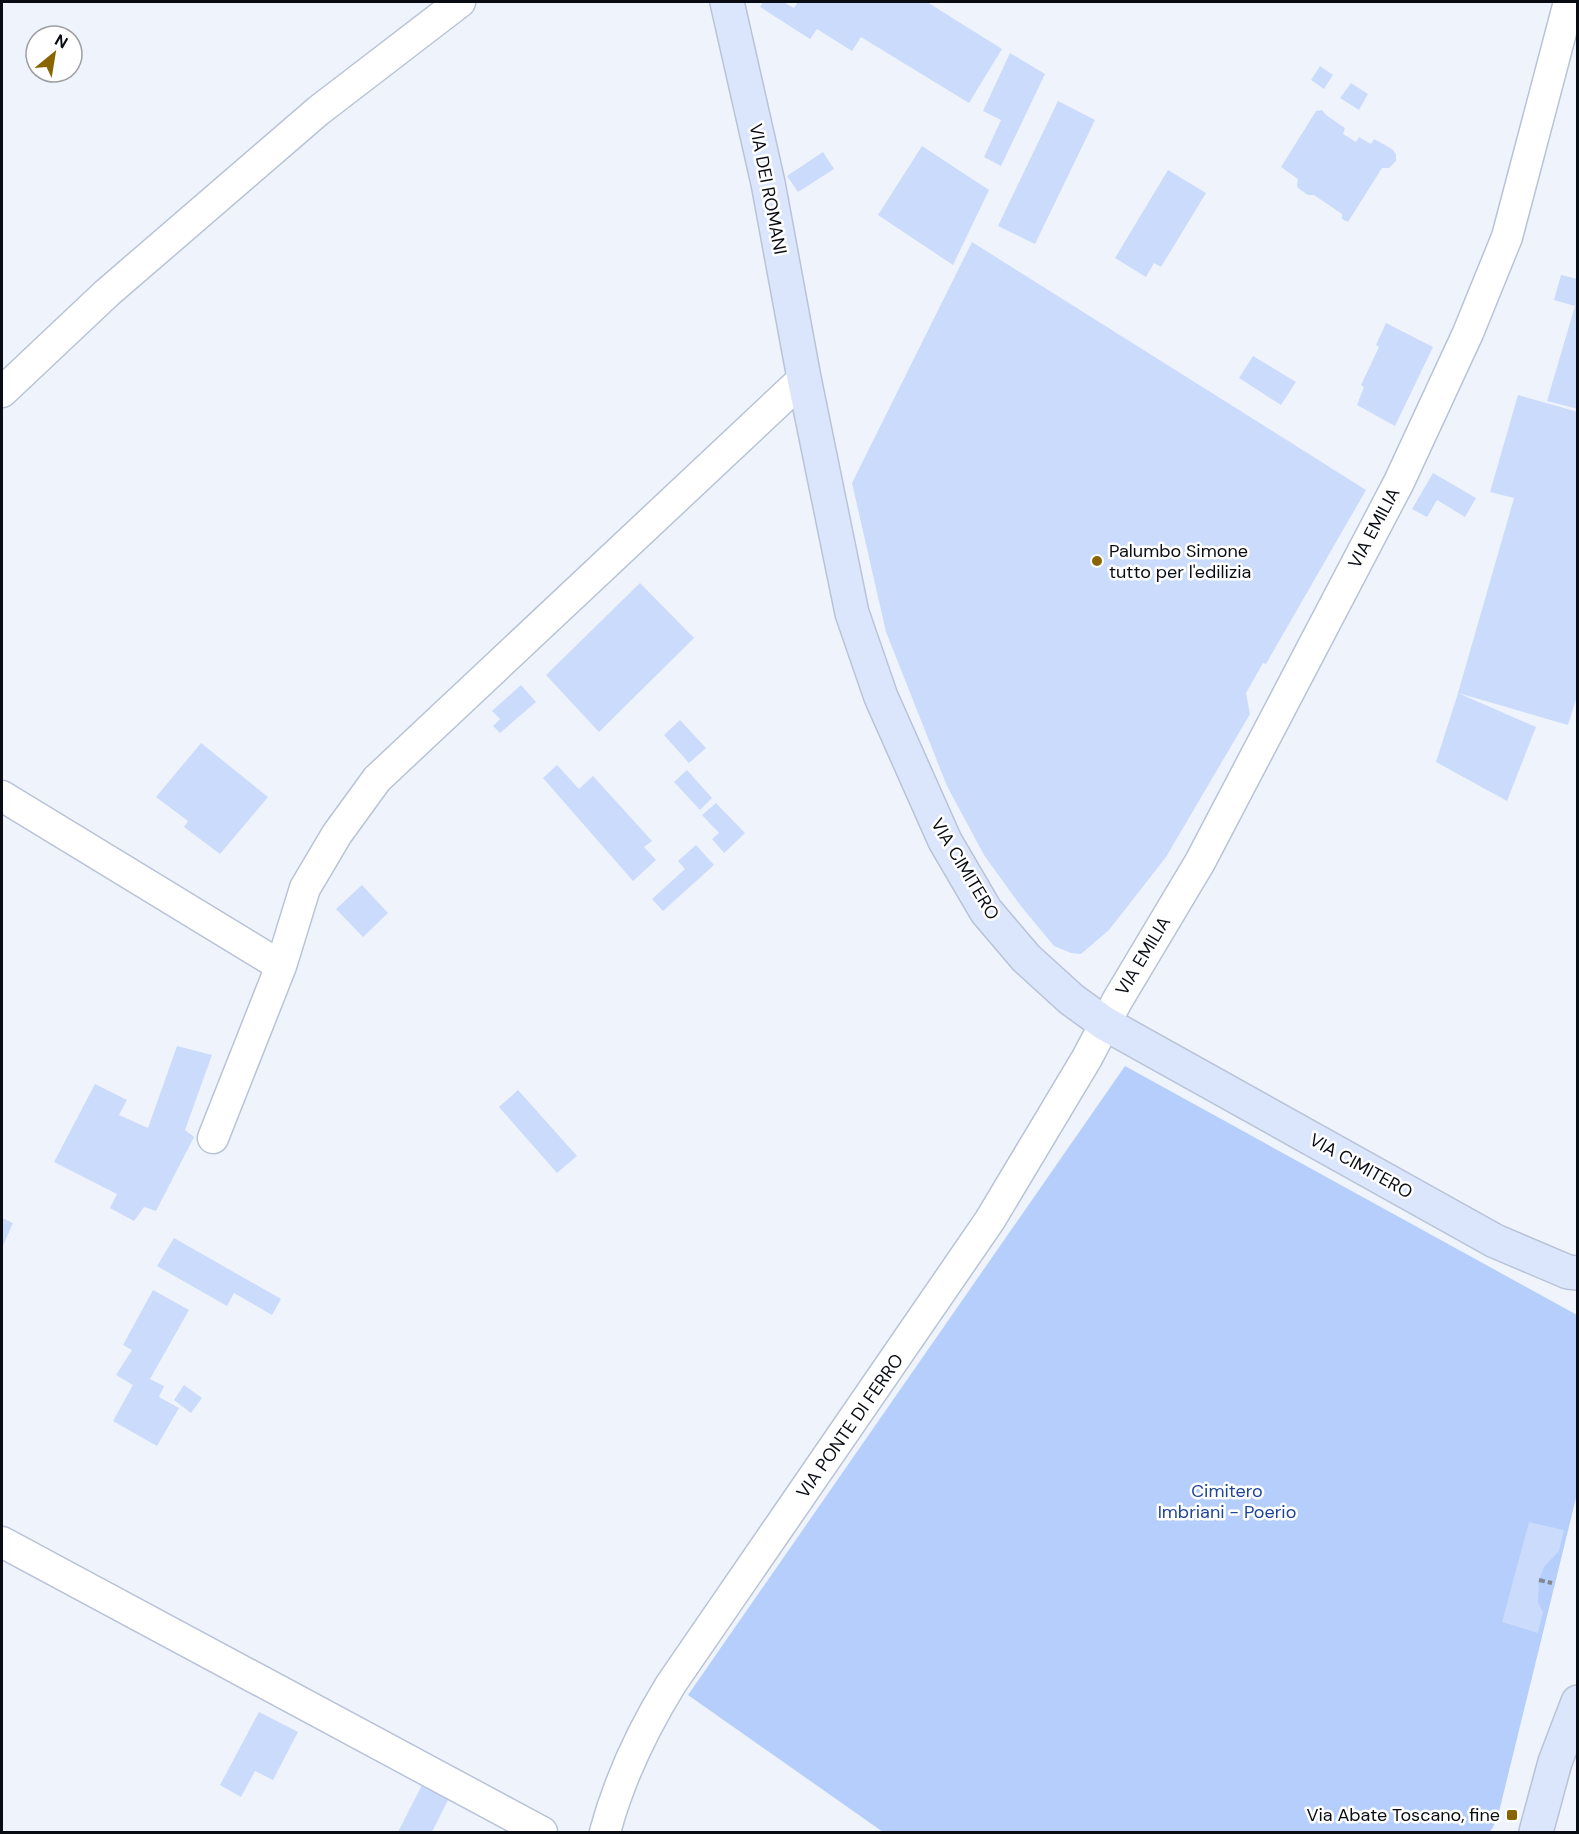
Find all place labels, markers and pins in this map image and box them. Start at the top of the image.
place label: Palumbo Simone tutto per l'edilizia [1109,539,1251,584]
marker: Palumbo Simone tutto per l'edilizia [1090,554,1104,568]
place label: Via Abate Toscano, fine [1306,1803,1500,1827]
marker: Via Abate Toscano, fine [1505,1808,1519,1822]

